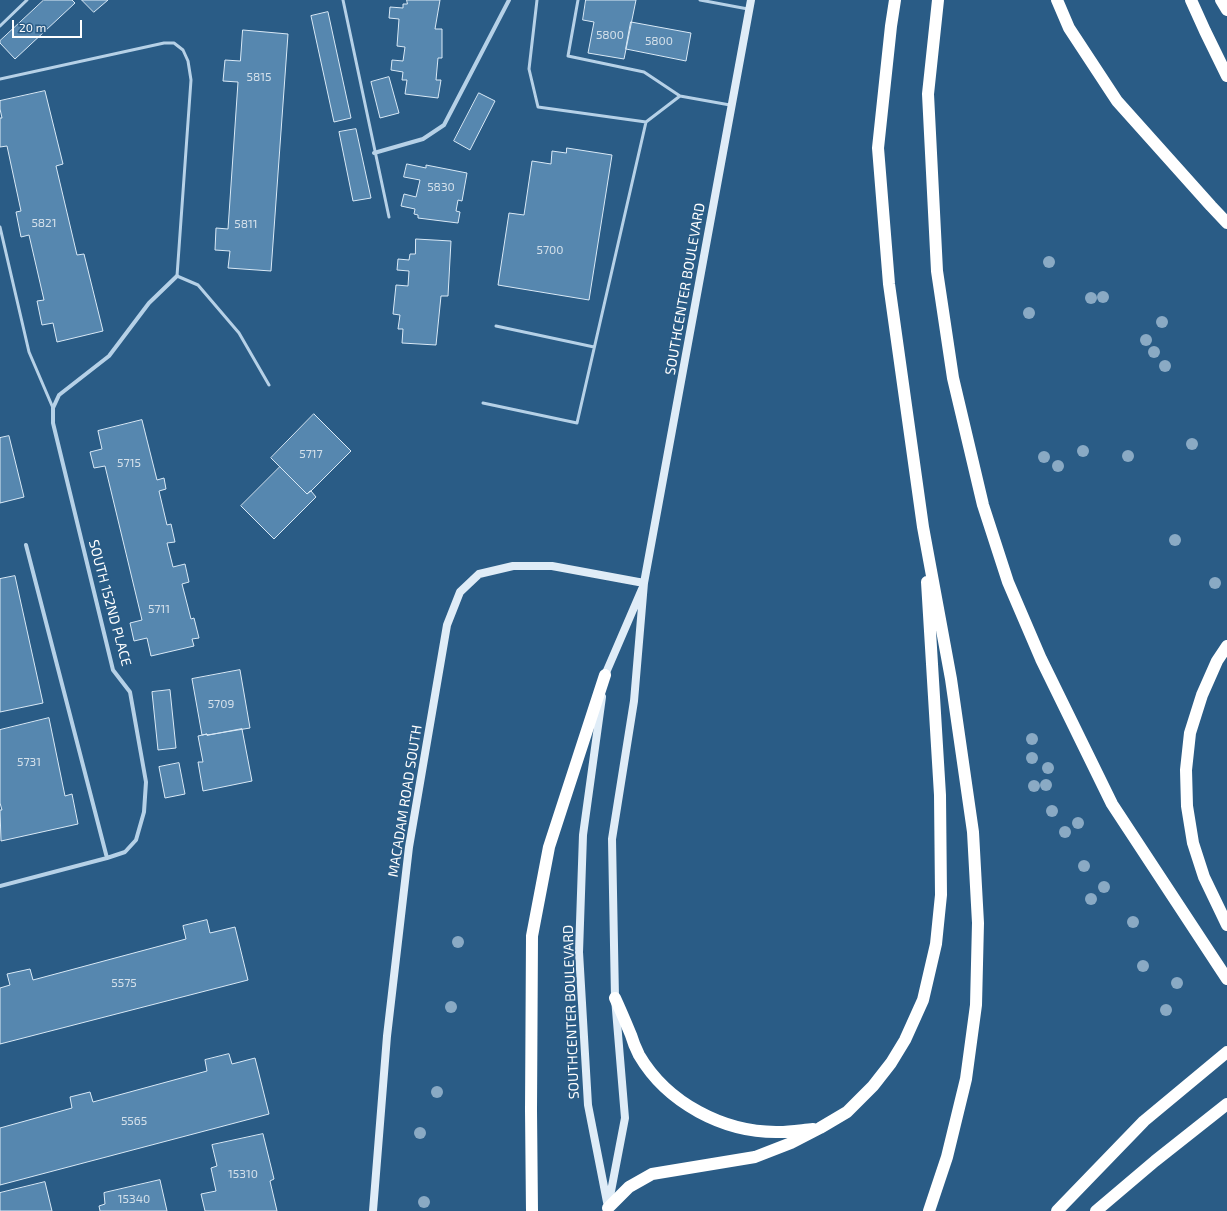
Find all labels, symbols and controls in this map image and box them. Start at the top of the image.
scale bar [14,12,84,38]
text: 20 m [19,20,46,34]
house number: 5800 [596,28,624,42]
house number: 5800 [645,34,673,48]
house number: 5815 [247,70,271,84]
house number: 5830 [427,180,455,194]
street label: SOUTHCENTER BOULEVARD [662,202,708,376]
house number: 5821 [31,216,57,230]
house number: 5811 [234,217,258,231]
house number: 5700 [536,243,564,257]
house number: 5717 [299,447,323,461]
house number: 5715 [117,456,141,470]
street label: SOUTH 152ND PLACE [85,538,135,668]
house number: 5711 [148,602,170,616]
house number: 5709 [208,697,234,711]
street label: MACADAM ROAD SOUTH [385,724,425,878]
house number: 5731 [17,755,41,769]
street label: SOUTHCENTER BOULEVARD [560,924,582,1100]
house number: 5575 [111,976,137,990]
house number: 5565 [121,1114,147,1128]
house number: 15310 [228,1167,258,1181]
house number: 15340 [118,1192,150,1206]

